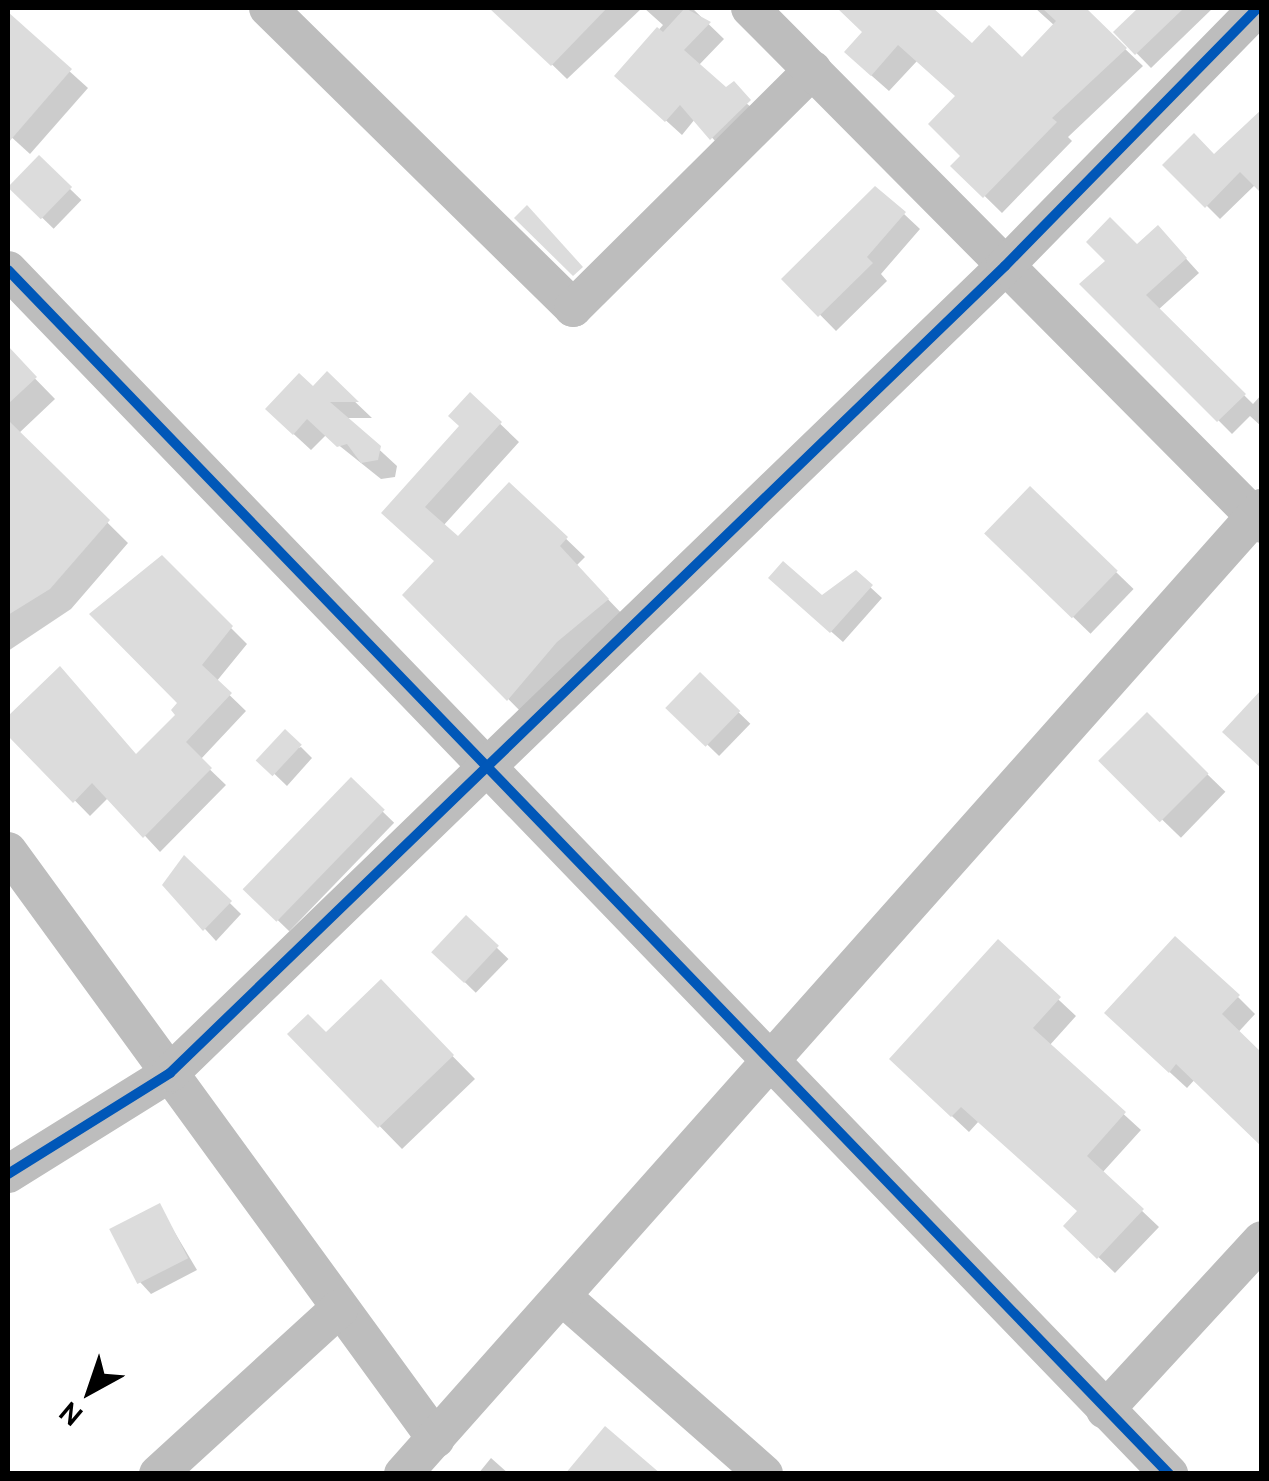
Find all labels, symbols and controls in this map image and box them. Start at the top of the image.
north arrow [40,1341,140,1441]
text: N [52,1395,89,1433]

